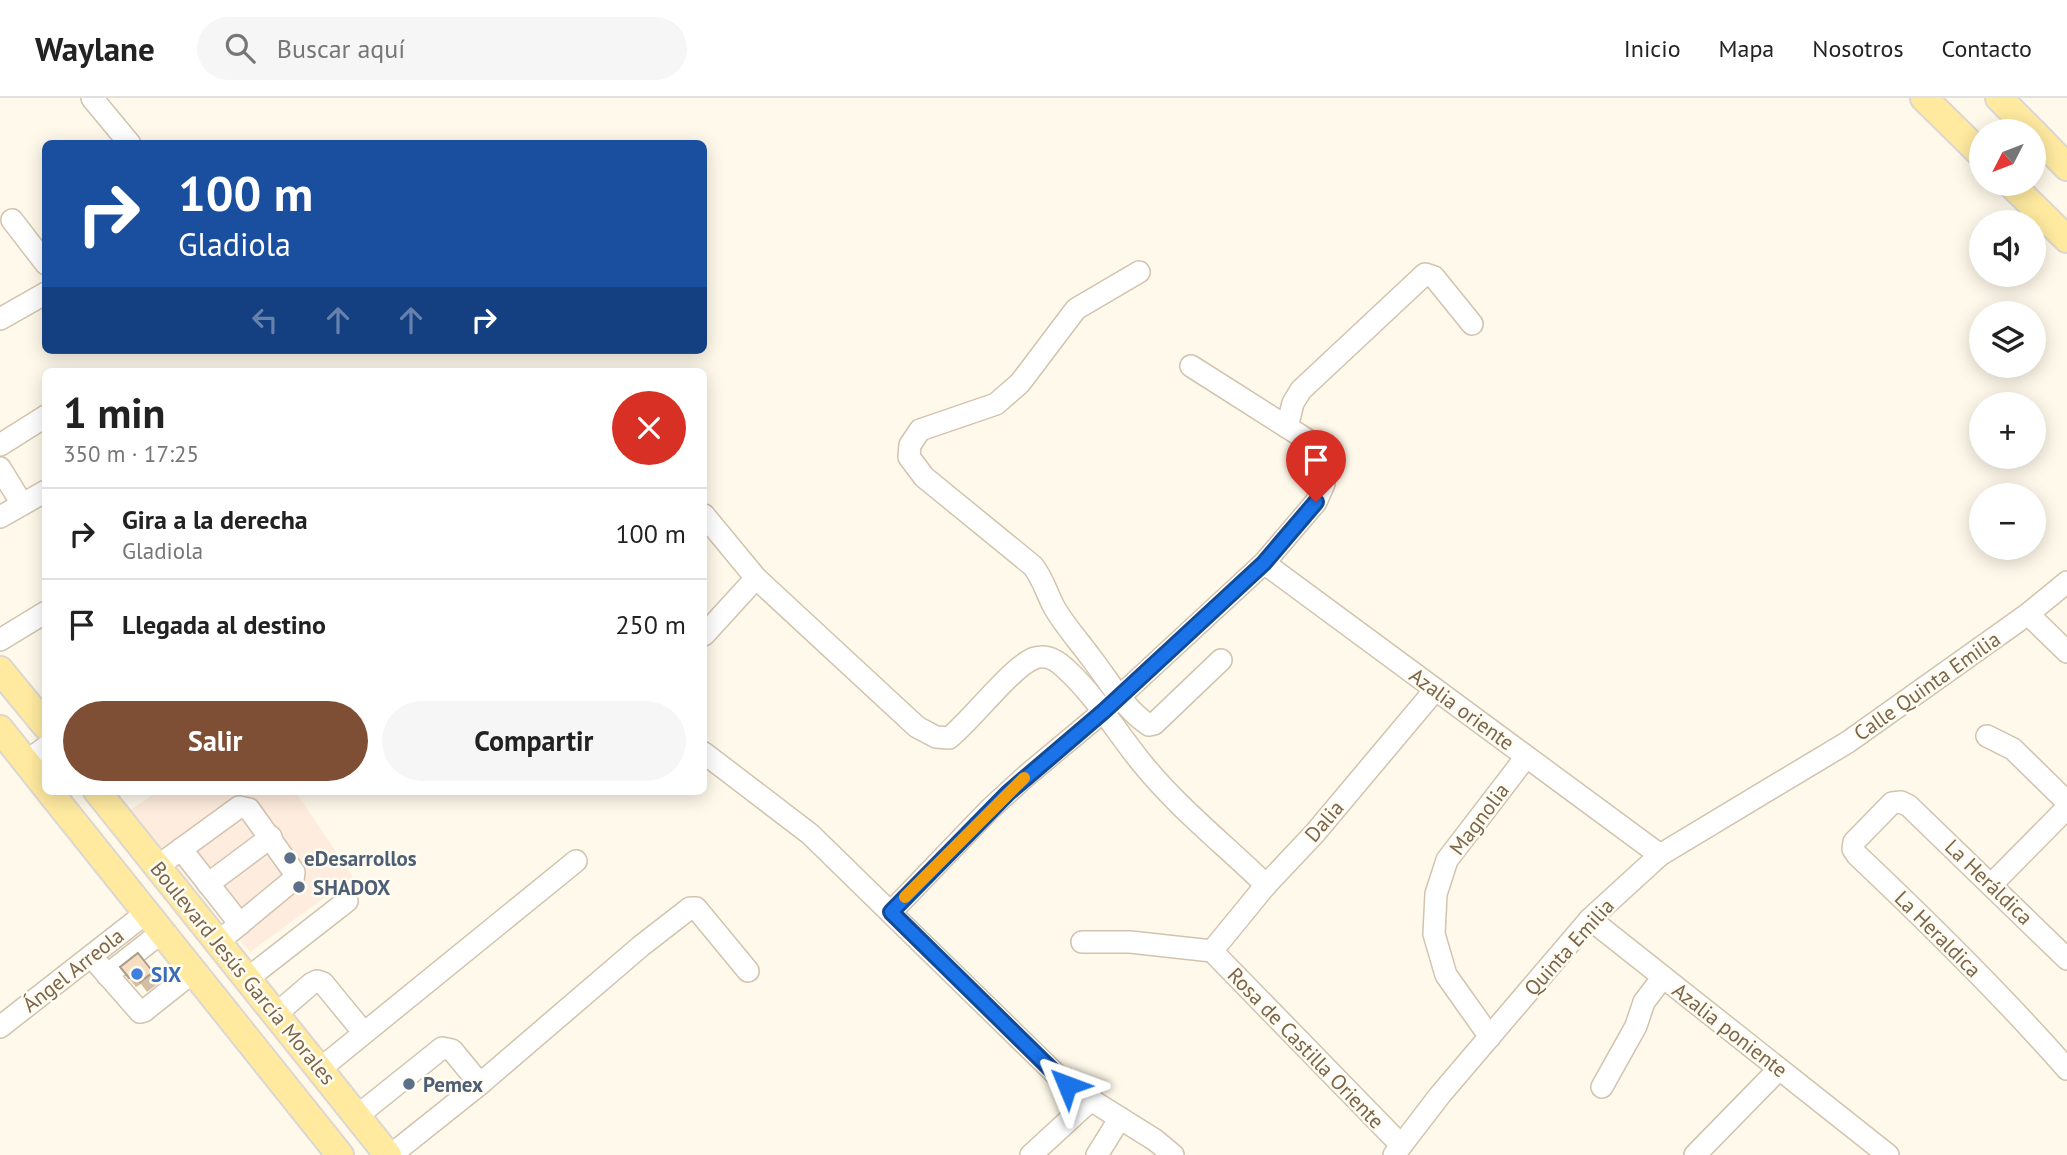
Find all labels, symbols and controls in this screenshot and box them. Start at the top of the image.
search box [197,17,687,80]
text: Waylane [35,27,155,70]
icon: search [221,29,259,67]
text: Buscar aquí [277,32,405,65]
text: Inicio [1624,33,1681,64]
text: Mapa [1719,33,1774,64]
text: Nosotros [1812,33,1904,64]
text: Contacto [1942,33,2032,64]
north arrow [1969,119,2046,196]
map controls [1969,119,2046,560]
text: 100 m [178,161,313,225]
icon: right [63,168,154,259]
button: sound [1969,210,2046,287]
text: Gladiola [178,223,291,265]
icon: left [246,301,284,339]
icon: ahead [319,301,357,339]
icon: ahead [392,301,430,339]
icon: right [465,301,503,339]
button: layers [1969,301,2046,378]
text: 1 min [63,385,165,440]
button: close [612,391,686,465]
button: + [1969,392,2046,469]
pin [1286,430,1346,502]
text: 350 m · 17:25 [63,439,199,468]
icon: arrive [1297,441,1335,479]
button: − [1969,483,2046,560]
text: Gira a la derecha [122,503,308,536]
icon: right [63,515,101,553]
text: 100 m [615,517,686,550]
text: Gladiola [122,536,203,565]
icon: arrive [63,606,101,644]
text: Llegada al destino [122,608,326,641]
text: 250 m [615,608,686,641]
street label: Calle Quinta Emilia [1849,625,2005,747]
street label: Azalia oriente [1404,662,1520,756]
button: Salir [63,701,368,781]
button: Compartir [382,701,686,781]
street label: Magnolia [1443,778,1515,860]
street label: Dalia [1299,795,1349,847]
street label: La Heráldica [1939,833,2039,931]
place label: eDesarrollos [304,845,417,872]
marker: eDesarrollos [282,850,298,866]
street label: Boulevard Jesús García Morales [144,856,342,1090]
place label: SHADOX [313,874,391,901]
marker: SHADOX [291,879,307,895]
street label: La Heraldica [1889,885,1987,983]
street label: Quinta Emilia [1518,893,1620,1001]
street label: Ángel Arreola [17,922,129,1018]
place label: SIX [151,961,182,988]
street label: Rosa de Castilla Oriente [1222,962,1390,1134]
marker: SIX [129,966,145,982]
street label: Azalia poniente [1667,977,1793,1083]
position arrow [1030,1048,1104,1122]
place label: Pemex [423,1071,483,1098]
marker: Pemex [401,1076,417,1092]

